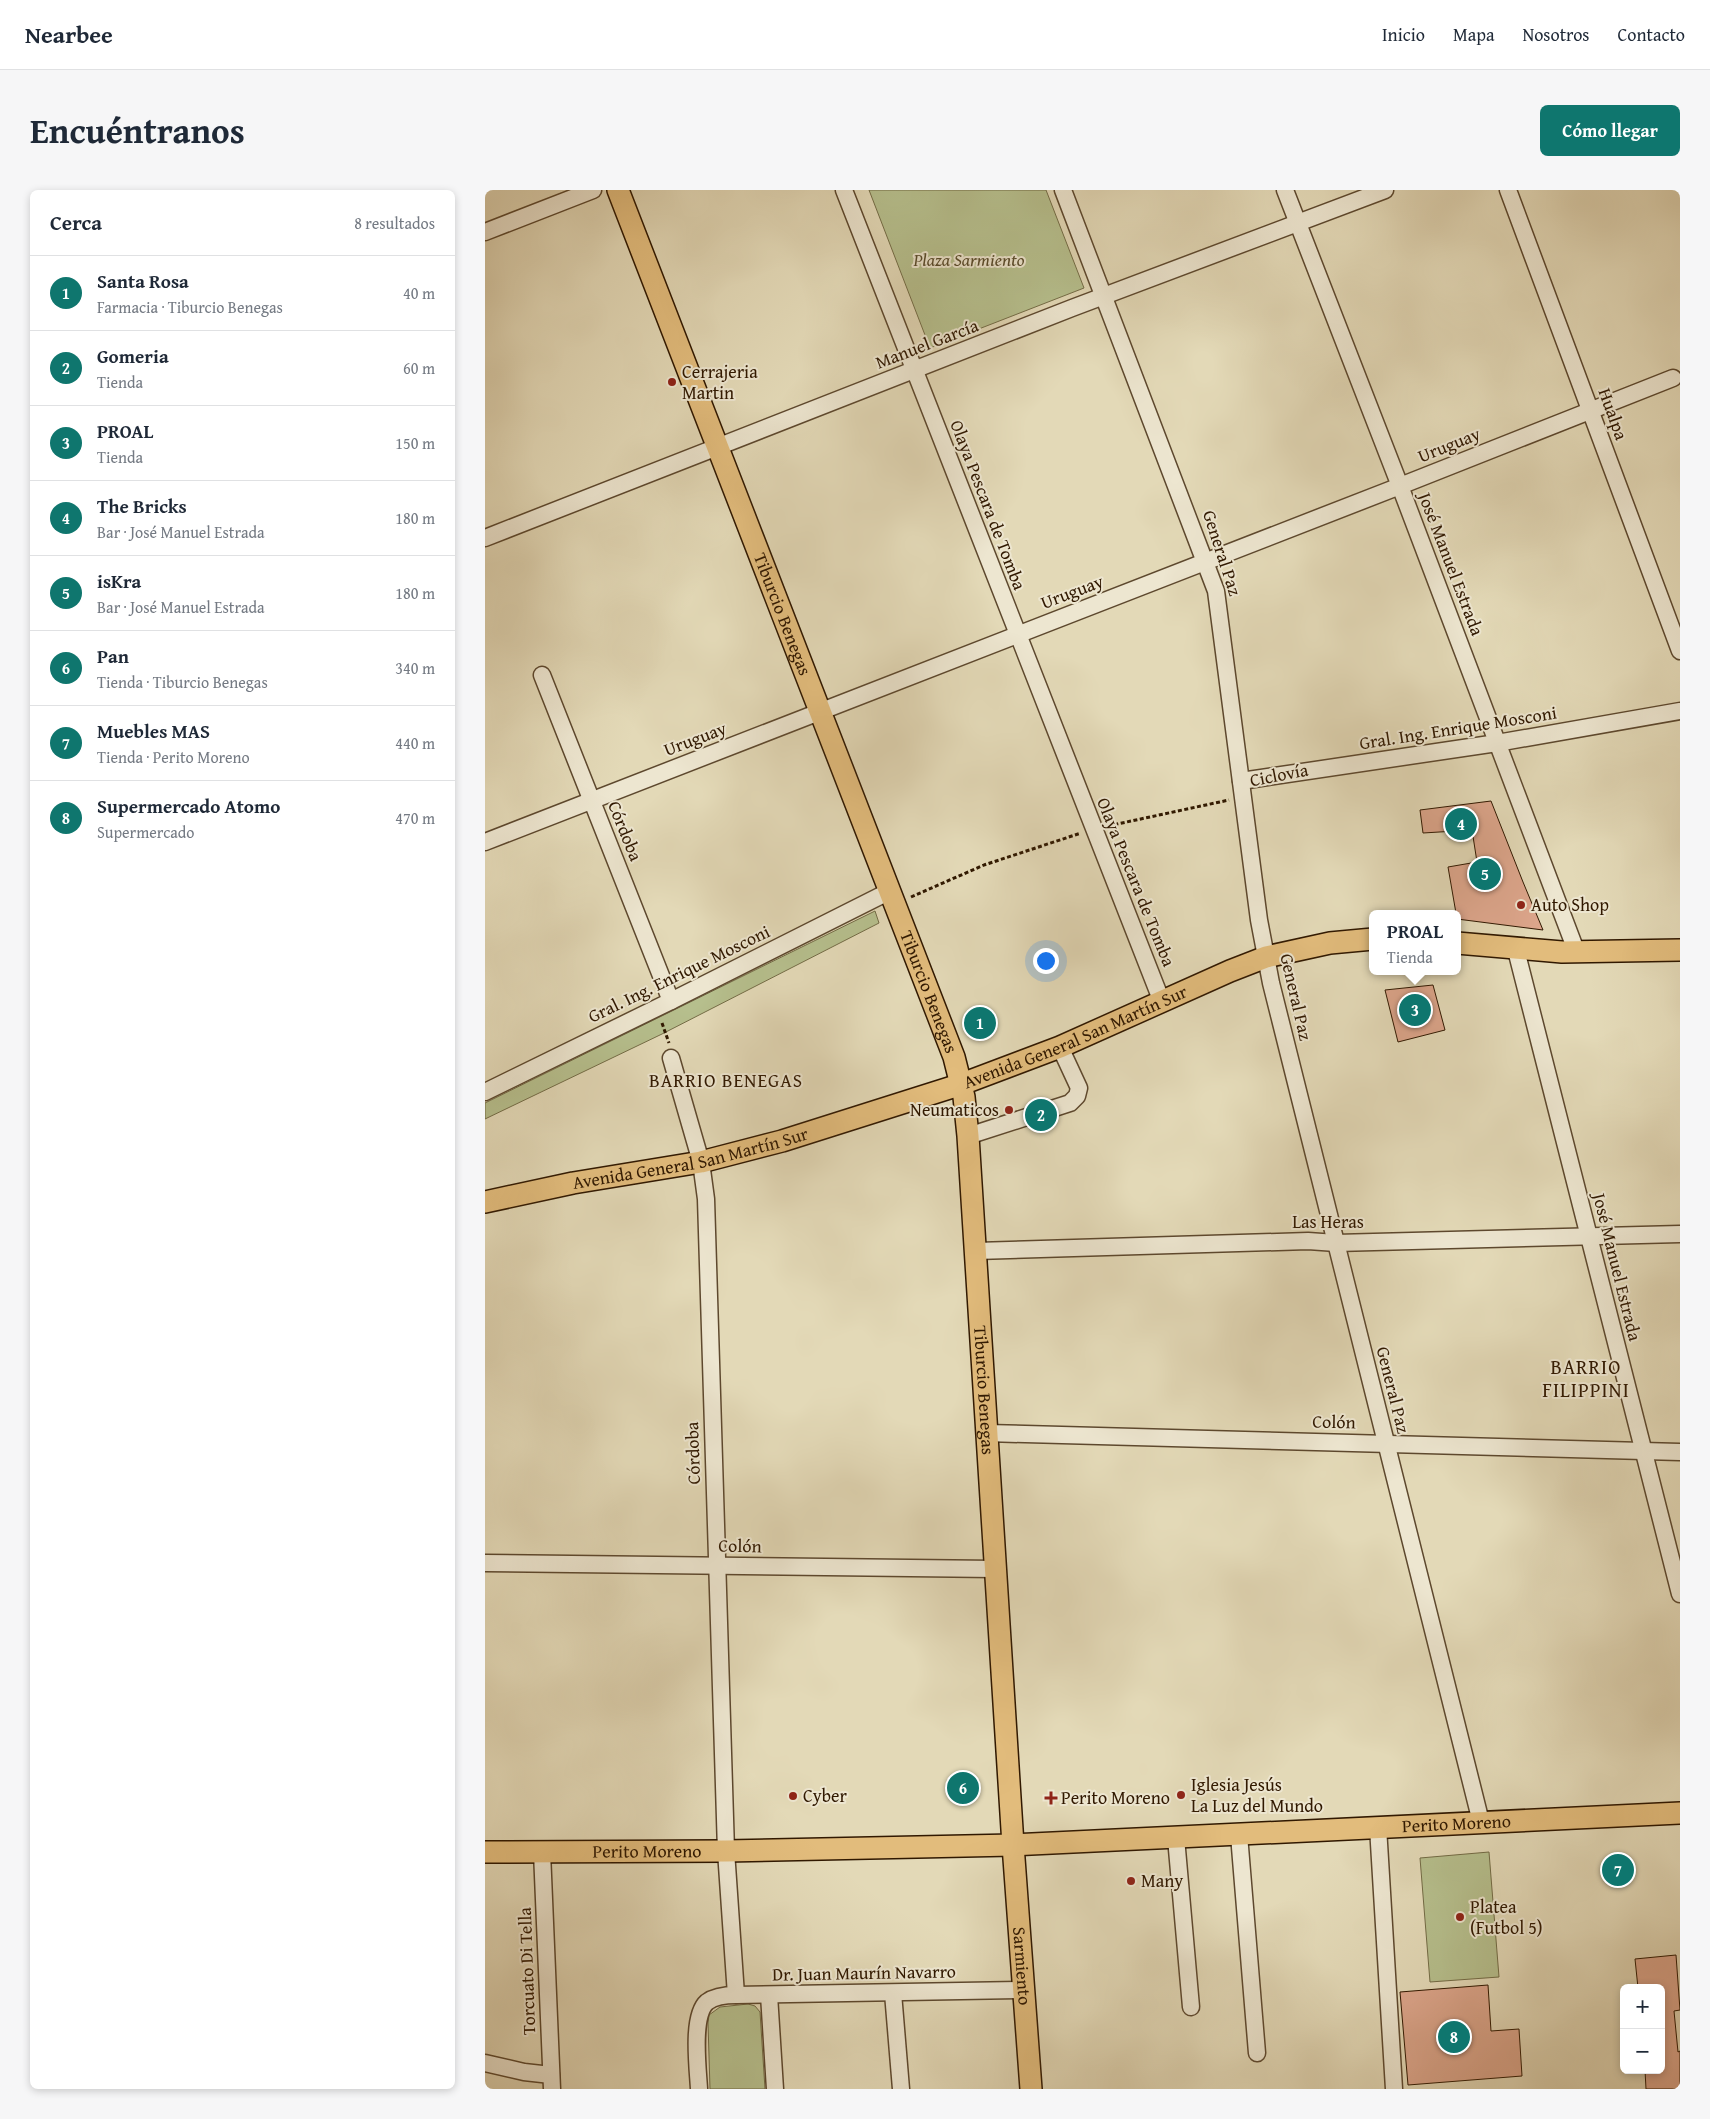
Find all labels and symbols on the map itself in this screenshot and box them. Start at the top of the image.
park label: Plaza Sarmiento [913,246,1025,273]
street label: Manuel García [871,311,983,376]
place label: Cerrajeria Martin [682,358,758,406]
marker: Cerrajeria Martin [666,376,678,388]
street label: Hualpa [1592,384,1635,444]
street label: Olaya Pescara de Tomba [944,416,1034,594]
street label: Uruguay [1414,420,1484,469]
street label: José Manuel Estrada [1411,486,1491,640]
street label: General Paz [1196,507,1249,599]
street label: Tiburcio Benegas [747,549,819,679]
street label: Uruguay [1037,567,1107,616]
street label: Gral. Ing. Enrique Mosconi [1357,699,1559,756]
street label: Uruguay [660,714,730,763]
street label: Ciclovía [1247,756,1311,793]
street label: Olaya Pescara de Tomba [1090,793,1183,971]
street label: Córdoba [601,797,650,865]
pin: 4 [1445,805,1477,843]
pin: 5 [1469,855,1501,893]
place label: Auto Shop [1531,891,1609,918]
marker: Auto Shop [1515,899,1527,911]
street label: Gral. Ing. Enrique Mosconi [583,918,774,1029]
street label: Tiburcio Benegas [893,926,965,1057]
your location [1033,948,1059,974]
street label: General Paz [1273,951,1320,1043]
street label: Avenida General San Martín Sur [960,978,1192,1095]
pin: 3 [1399,991,1431,1029]
pin: 1 [964,1004,996,1042]
district label: BARRIO BENEGAS [649,1066,803,1094]
place label: Neumaticos [910,1096,999,1123]
pin: 2 [1025,1096,1057,1134]
marker: Neumaticos [1003,1104,1015,1116]
street label: Avenida General San Martín Sur [571,1119,812,1196]
street label: José Manuel Estrada [1586,1188,1649,1344]
street label: Las Heras [1292,1208,1364,1235]
street label: Tiburcio Benegas [967,1325,1002,1456]
street label: General Paz [1370,1344,1417,1436]
district label: BARRIO FILIPPINI [1542,1352,1630,1404]
street label: Colón [1312,1408,1356,1435]
street label: Córdoba [678,1421,707,1485]
street label: Colón [718,1532,762,1559]
pin: 6 [947,1769,979,1807]
place label: Iglesia Jesús La Luz del Mundo [1191,1771,1323,1819]
place label: Cyber [803,1782,848,1809]
place label: Perito Moreno [1061,1784,1170,1811]
marker: Iglesia Jesús La Luz del Mundo [1175,1789,1187,1801]
marker: Cyber [787,1790,799,1802]
marker: Perito Moreno [1045,1792,1057,1804]
street label: Perito Moreno [1401,1807,1511,1839]
street label: Perito Moreno [592,1837,702,1865]
pin: 7 [1602,1851,1634,1889]
place label: Many [1141,1867,1183,1894]
marker: Many [1125,1875,1137,1887]
place label: Platea (Futbol 5) [1470,1893,1543,1941]
street label: Torcuato Di Tella [511,1906,542,2035]
marker: Platea (Futbol 5) [1454,1911,1466,1923]
street label: Sarmiento [1006,1926,1039,2006]
street label: Dr. Juan Maurín Navarro [772,1957,956,1988]
pin: 8 [1438,2018,1470,2056]

